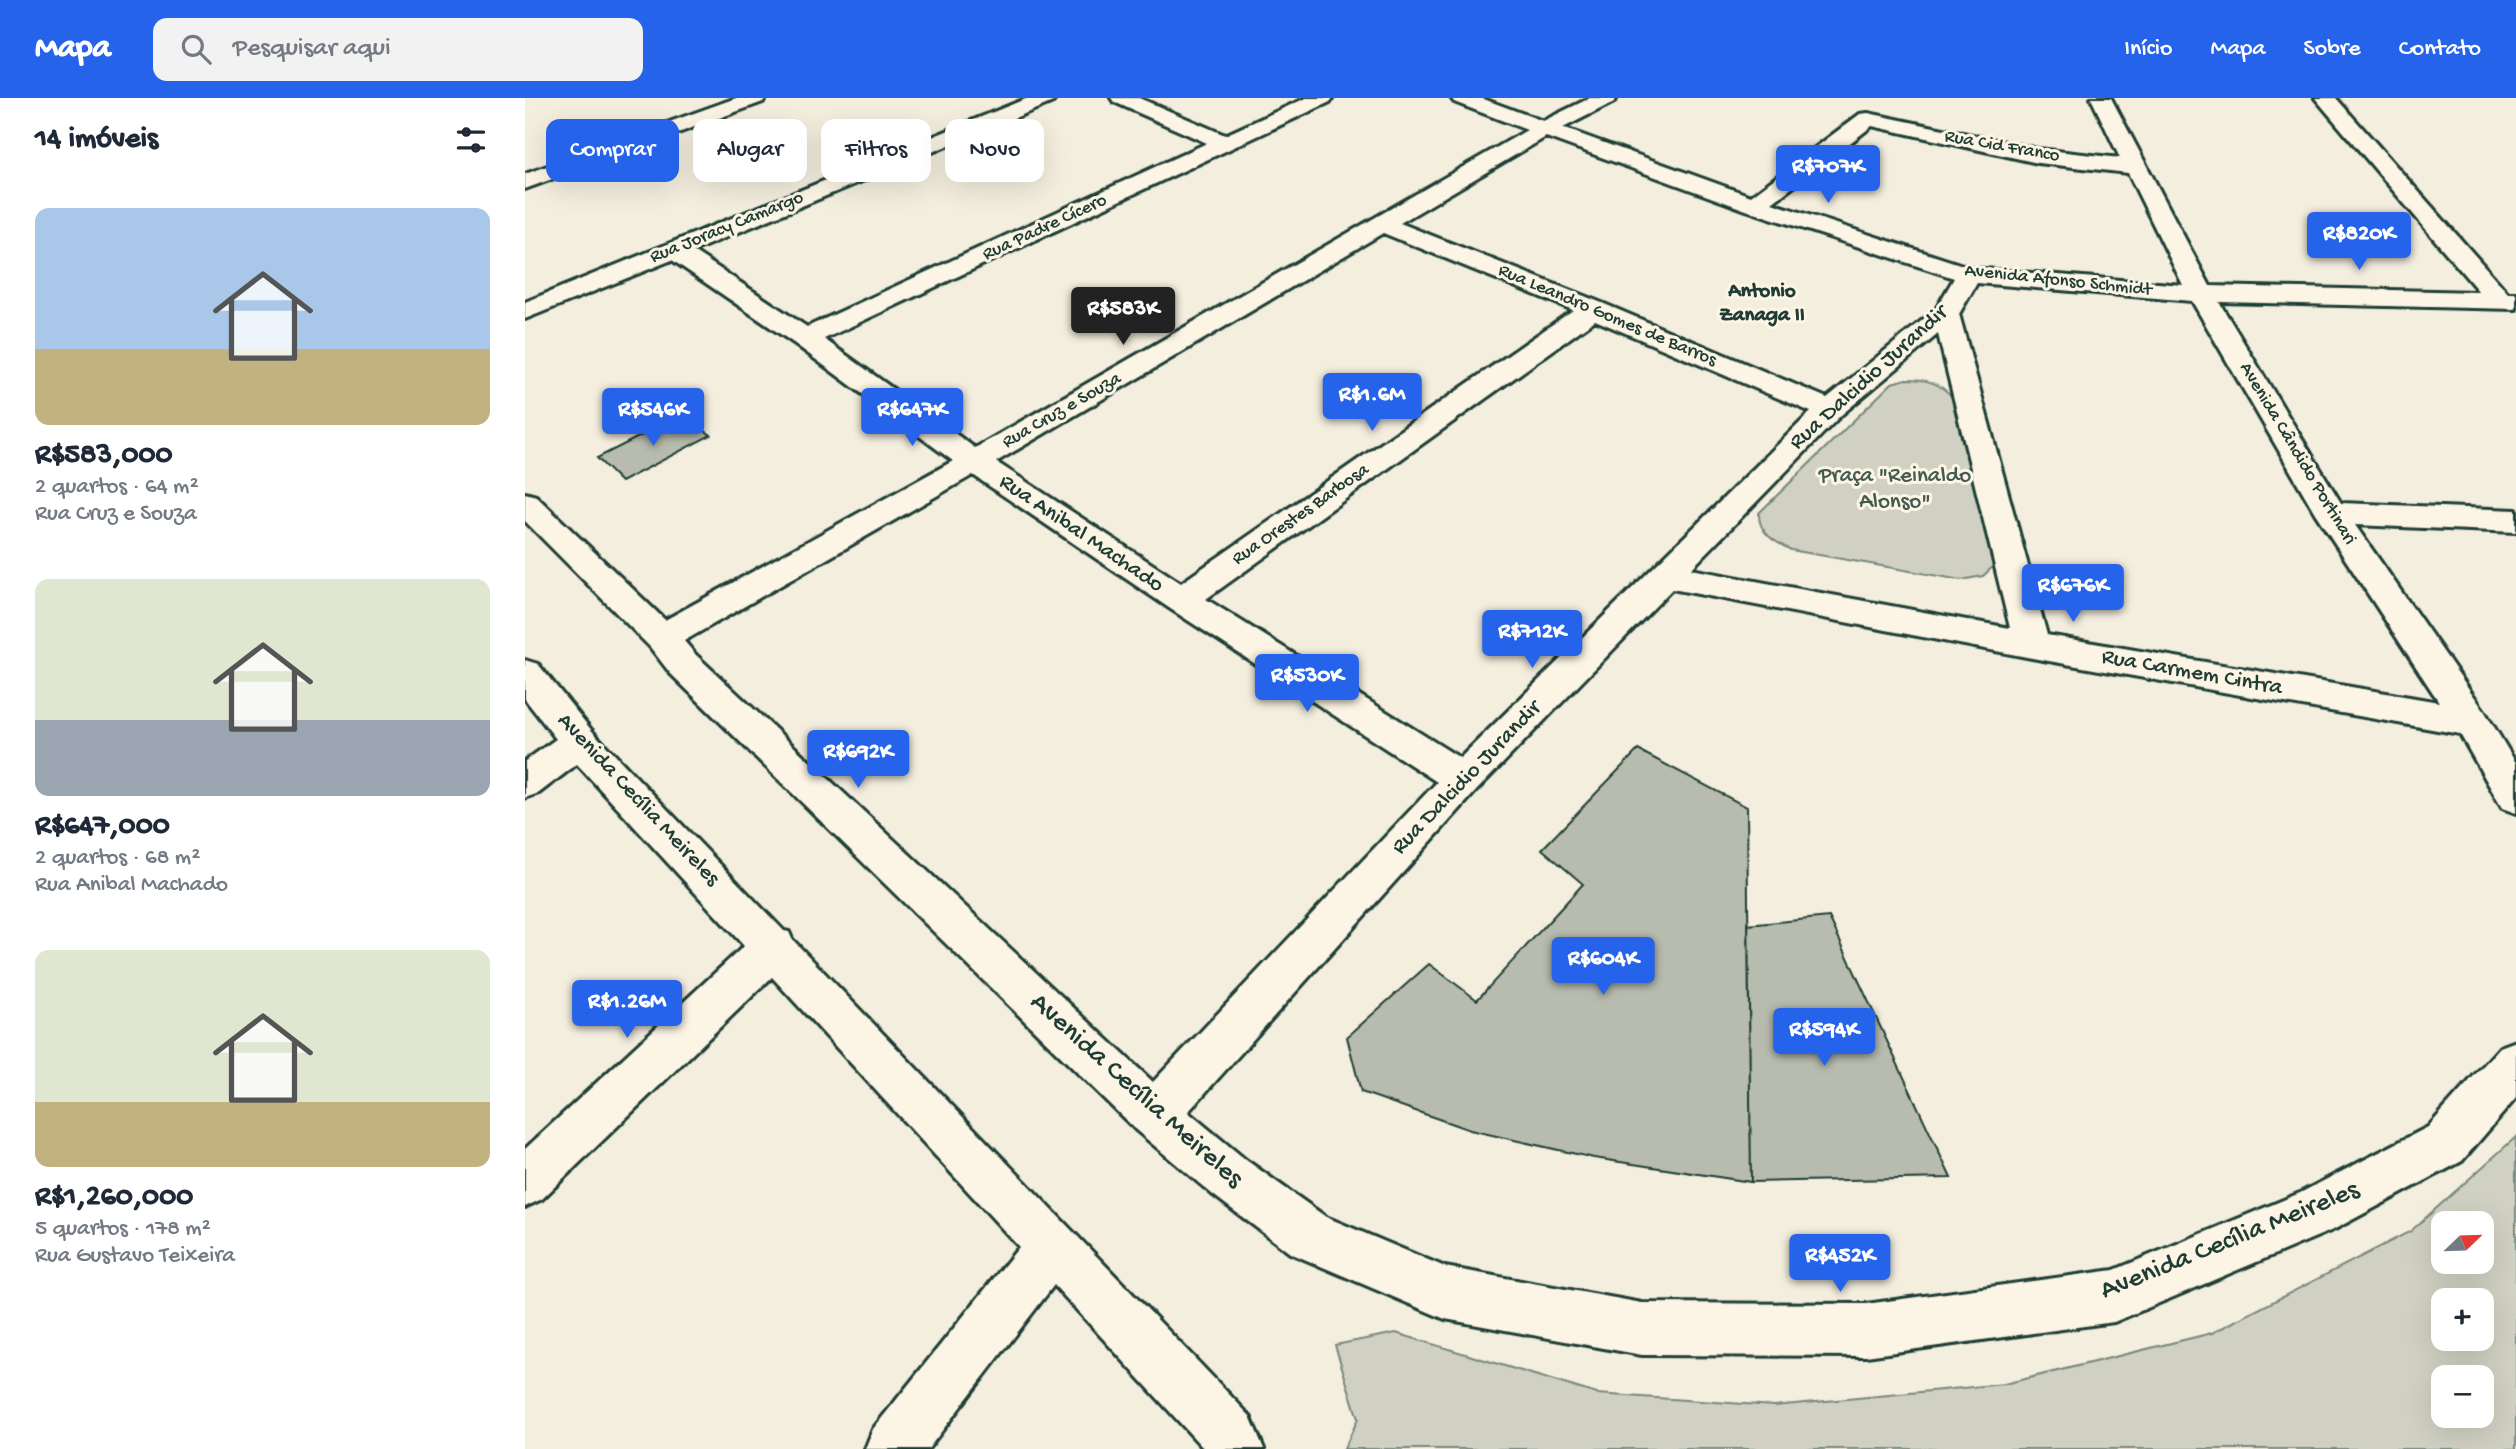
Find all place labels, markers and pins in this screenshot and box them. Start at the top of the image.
pin: R$707K [1771,146,1885,205]
pin: R$820K [2302,212,2416,272]
pin: R$583K [1066,288,1180,347]
pin: R$1.6M [1315,374,1429,433]
pin: R$546K [596,388,710,448]
pin: R$647K [855,388,969,448]
pin: R$676K [2016,564,2130,624]
pin: R$712K [1475,610,1589,670]
pin: R$530K [1250,654,1364,714]
pin: R$692K [801,730,915,790]
pin: R$604K [1546,937,1660,997]
pin: R$1.26M [562,981,692,1040]
pin: R$594K [1767,1009,1881,1068]
pin: R$452K [1783,1234,1897,1294]

